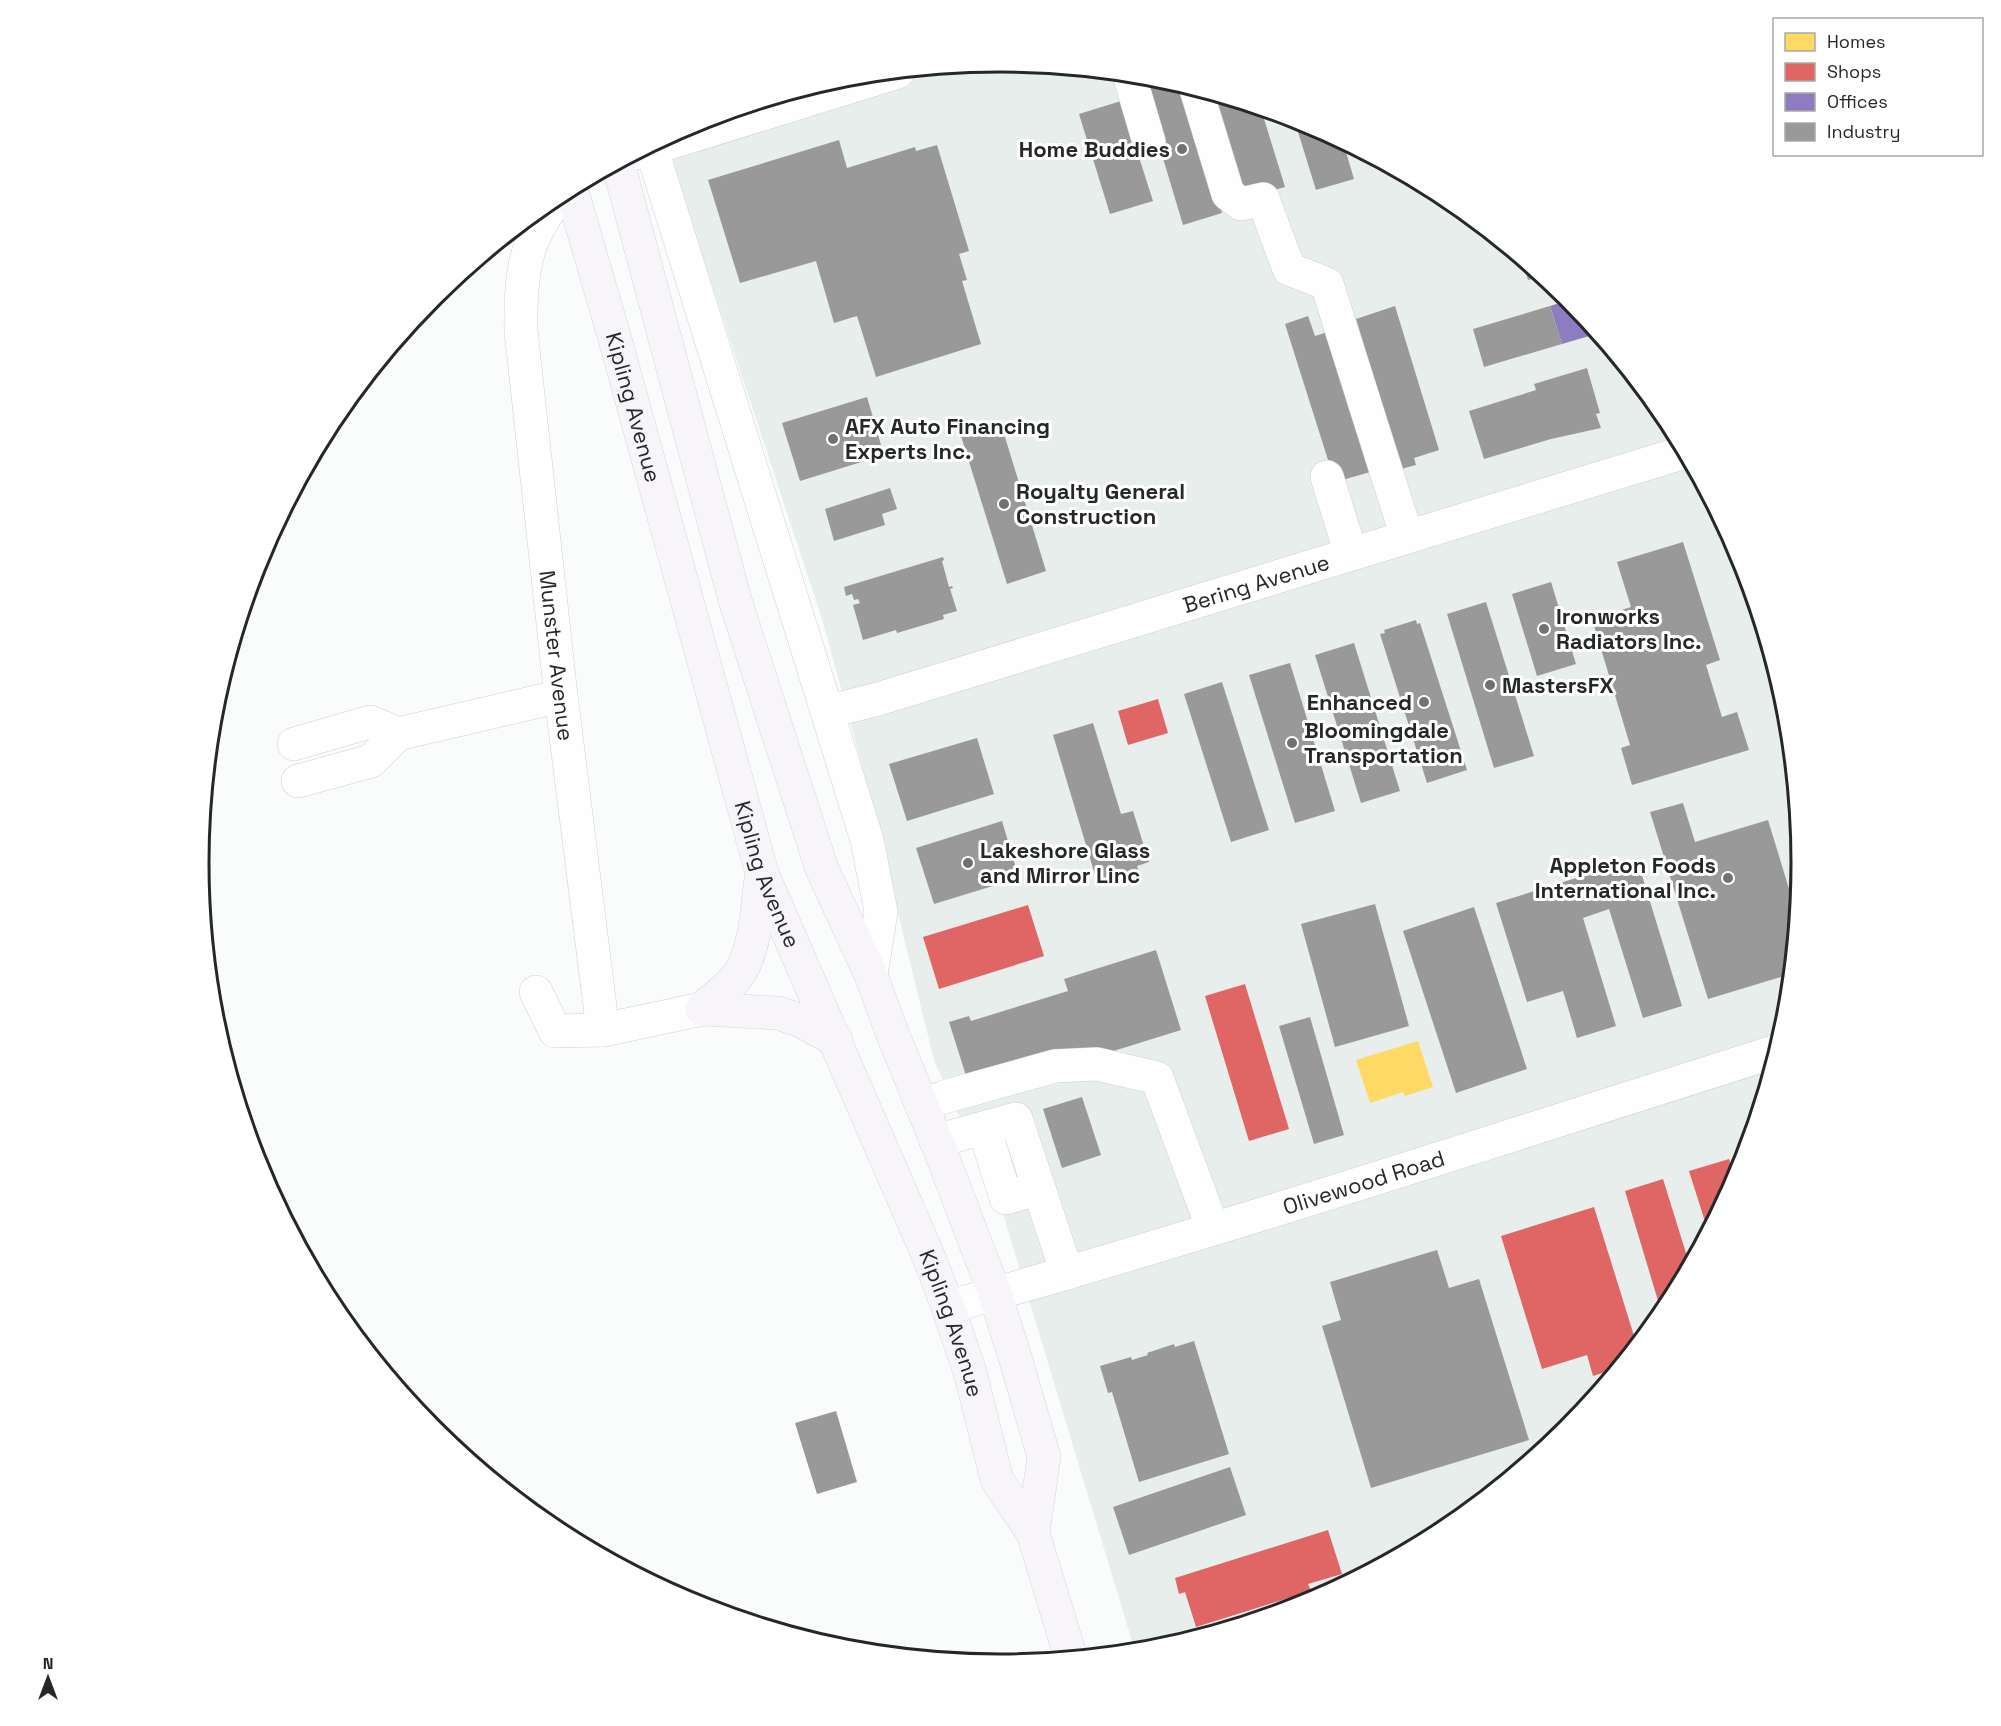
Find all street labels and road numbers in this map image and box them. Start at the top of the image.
street label: Kipling Avenue [600,329,668,485]
street label: Bering Avenue [1179,548,1333,619]
street label: Munster Avenue [533,569,581,743]
street label: Kipling Avenue [729,798,807,952]
street label: Olivewood Road [1279,1144,1448,1221]
street label: Kipling Avenue [913,1245,990,1400]

